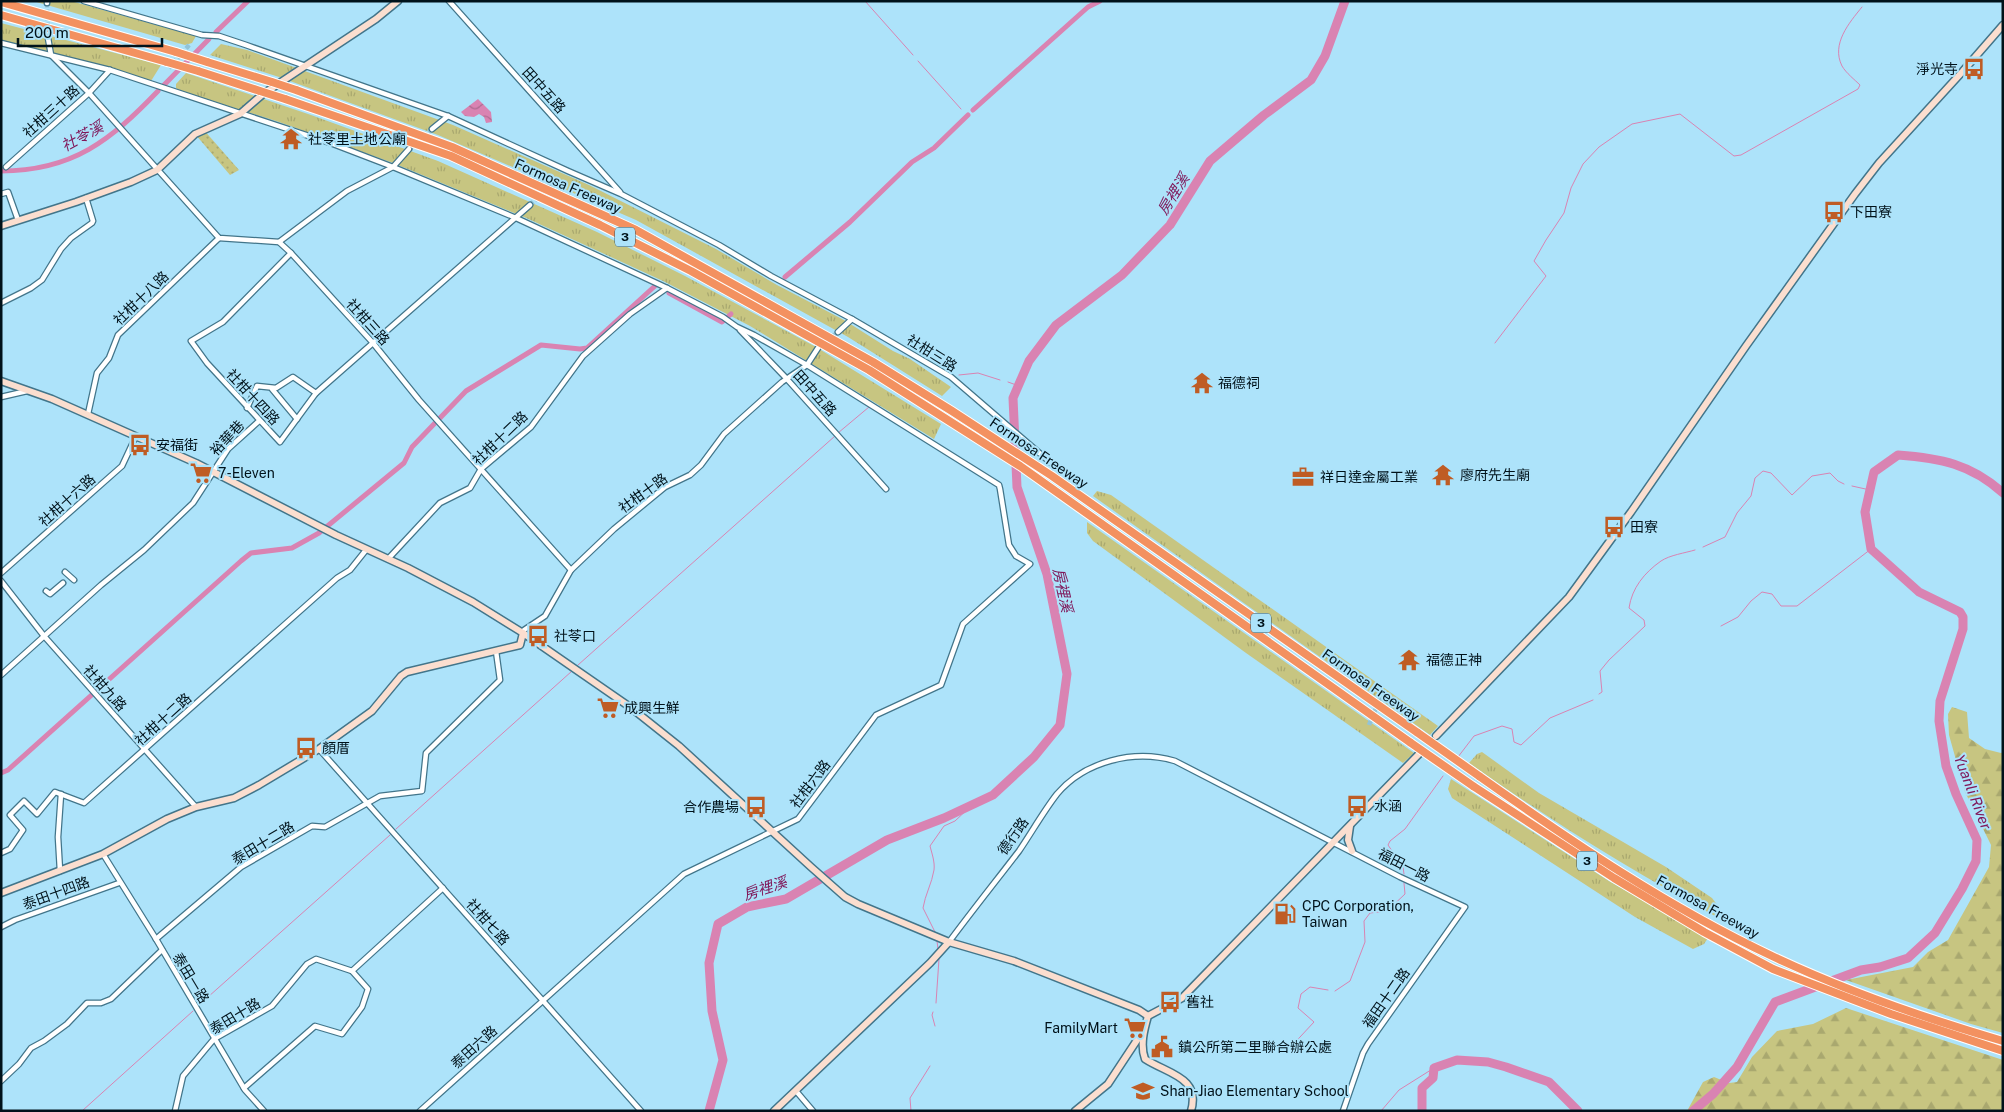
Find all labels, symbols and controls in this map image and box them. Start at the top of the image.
scale bar [18,15,161,47]
text: 200 m [25,24,69,41]
bus stop icon: 淨光寺 [1961,56,1987,82]
place label: 淨光寺 [1916,61,1958,77]
street label: 田中五路 [519,64,569,116]
street label: 社柑三十路 [20,82,82,140]
water label: 社苓溪 [58,117,108,154]
temple icon: 社苓里土地公廟 [278,126,304,152]
place label: 社苓里土地公廟 [308,131,406,147]
street label: Formosa Freeway [512,155,624,217]
water label: 房裡溪 [1154,169,1193,218]
bus stop icon: 下田寮 [1821,199,1847,225]
place label: 下田寮 [1850,204,1892,220]
road number: 3 [615,228,635,246]
street label: 社柑十八路 [110,268,172,328]
street label: 社柑三路 [343,296,393,348]
street label: 社柑三路 [904,331,960,375]
street label: 社柑十四路 [223,366,283,428]
street label: 田中五路 [790,367,840,419]
temple icon: 福德祠 [1189,370,1215,396]
place label: 福德祠 [1218,375,1260,391]
street label: 社柑十二路 [469,408,531,468]
street label: Formosa Freeway [987,414,1092,492]
street label: 裕華巷 [207,417,247,459]
bus stop icon: 安福街 [127,432,153,458]
place label: 安福街 [156,437,198,453]
supermarket icon: 7-Eleven [188,460,214,486]
temple icon: 廖府先生廟 [1430,462,1456,488]
office icon: 祥日達金屬工業 [1290,464,1316,490]
place label: 7-Eleven [218,465,275,481]
place label: 廖府先生廟 [1460,467,1530,483]
place label: 祥日達金屬工業 [1320,469,1418,485]
street label: 社柑十路 [616,470,670,516]
street label: 社柑十六路 [36,471,98,529]
bus stop icon: 田寮 [1601,514,1627,540]
place label: 田寮 [1630,519,1658,535]
water label: 房裡溪 [1050,566,1076,616]
road number: 3 [1251,614,1271,632]
bus stop icon: 社苓口 [525,623,551,649]
place label: 社苓口 [554,628,596,644]
street label: Formosa Freeway [1319,645,1423,725]
temple icon: 福德正神 [1396,647,1422,673]
place label: 福德正神 [1426,652,1482,668]
street label: 社柑九路 [80,662,130,714]
street label: 社柑十二路 [132,690,194,748]
supermarket icon: 成興生鮮 [595,695,621,721]
place label: 成興生鮮 [624,700,680,716]
bus stop icon: 顏厝 [293,735,319,761]
place label: 顏厝 [322,740,350,756]
water label: Yuanli River [1951,752,1995,832]
street label: 社柑六路 [787,757,833,811]
bus stop icon: 水涵 [1344,793,1370,819]
bus stop icon: 合作農場 [743,794,769,820]
place label: 水涵 [1374,798,1402,814]
place label: 合作農場 [683,799,739,815]
street label: 德行路 [994,814,1032,858]
street label: 泰田十二路 [229,818,297,868]
street label: 福田一路 [1375,845,1433,885]
road number: 3 [1577,851,1597,870]
water label: 房裡溪 [741,872,791,903]
street label: Formosa Freeway [1654,872,1763,942]
street label: 泰田十四路 [20,874,92,912]
street label: 社柑七路 [463,896,513,948]
place label: CPC Corporation, Taiwan [1302,898,1414,930]
fuel station icon: CPC Corporation, Taiwan [1272,901,1298,927]
street label: 泰田一路 [170,950,212,1006]
street label: 福田十二路 [1359,965,1413,1031]
bus stop icon: 舊社 [1157,989,1183,1015]
place label: 舊社 [1186,994,1214,1010]
street label: 泰田十路 [207,995,263,1037]
supermarket icon: FamilyMart [1122,1015,1148,1041]
place label: FamilyMart [1044,1020,1118,1036]
street label: 泰田六路 [448,1022,500,1072]
public building icon: 鎮公所第二里聯合辦公處 [1149,1034,1175,1060]
place label: 鎮公所第二里聯合辦公處 [1178,1039,1332,1055]
school or university icon: Shan-Jiao Elementary School [1130,1078,1156,1104]
place label: Shan-Jiao Elementary School [1160,1083,1349,1099]

